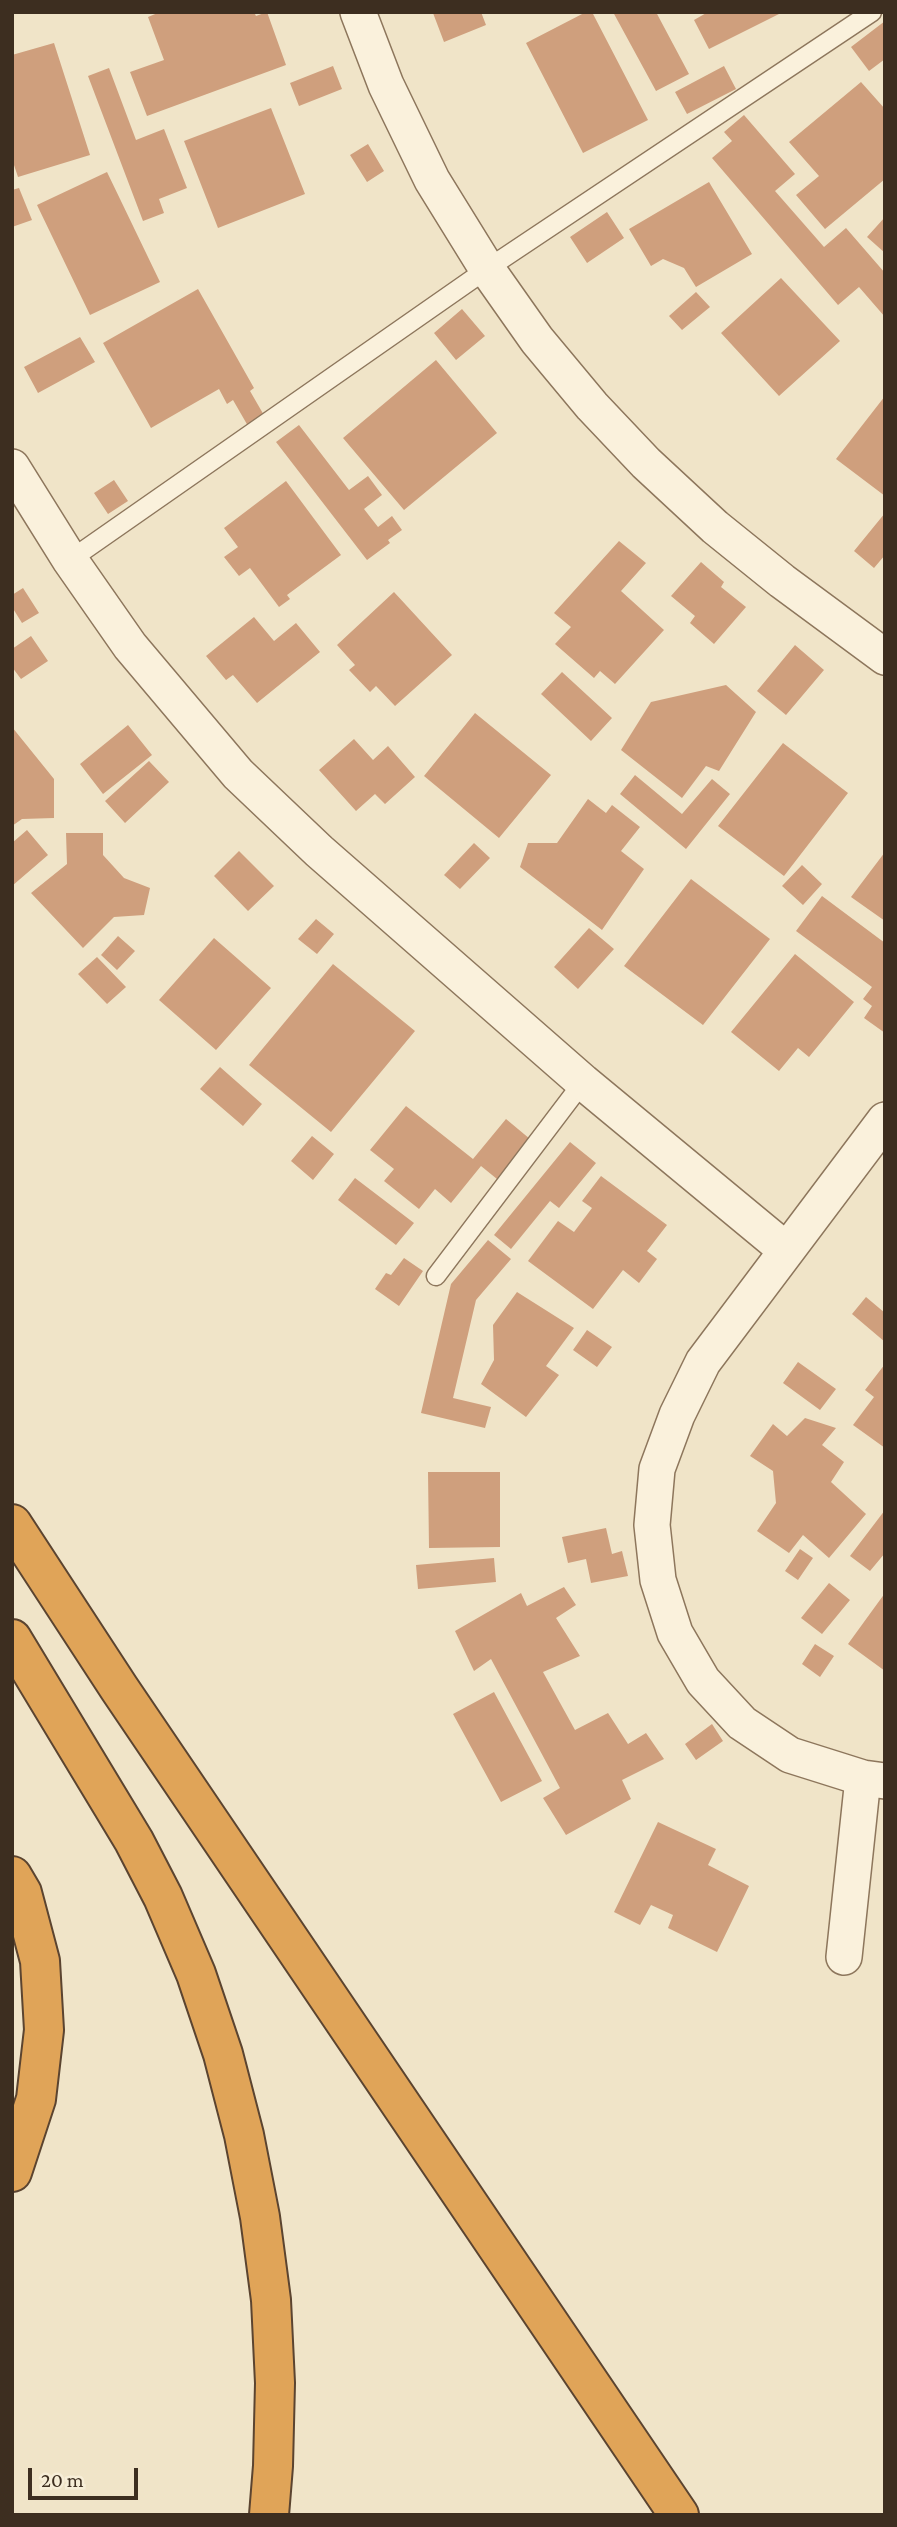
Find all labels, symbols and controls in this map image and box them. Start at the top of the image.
scale bar [32,2454,142,2498]
text: 20 m [41,2468,84,2492]

